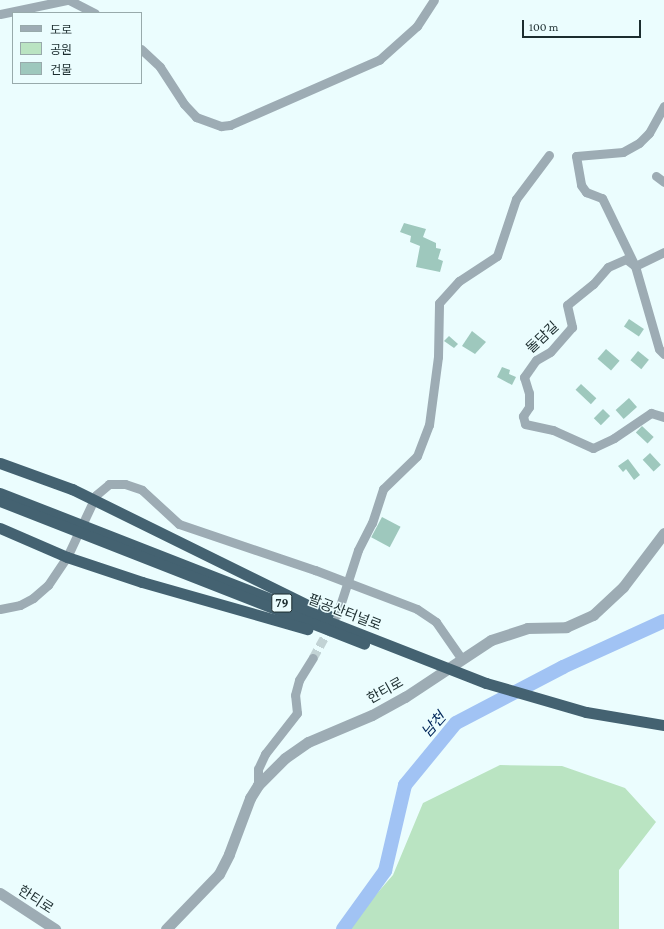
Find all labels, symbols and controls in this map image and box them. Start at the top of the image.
legend [12,12,142,84]
scale bar [524,12,643,38]
text: 100 m [529,20,558,34]
text: 도로 [50,23,72,37]
text: 공원 [50,43,72,57]
text: 건물 [50,63,72,77]
street label: 돌담길 [522,318,562,356]
street label: 팔공산터널로 [306,590,384,634]
road number: 79 [271,592,293,614]
street label: 한티로 [364,673,406,707]
water label: 남천 [418,709,450,741]
street label: 한티로 [15,881,57,917]

